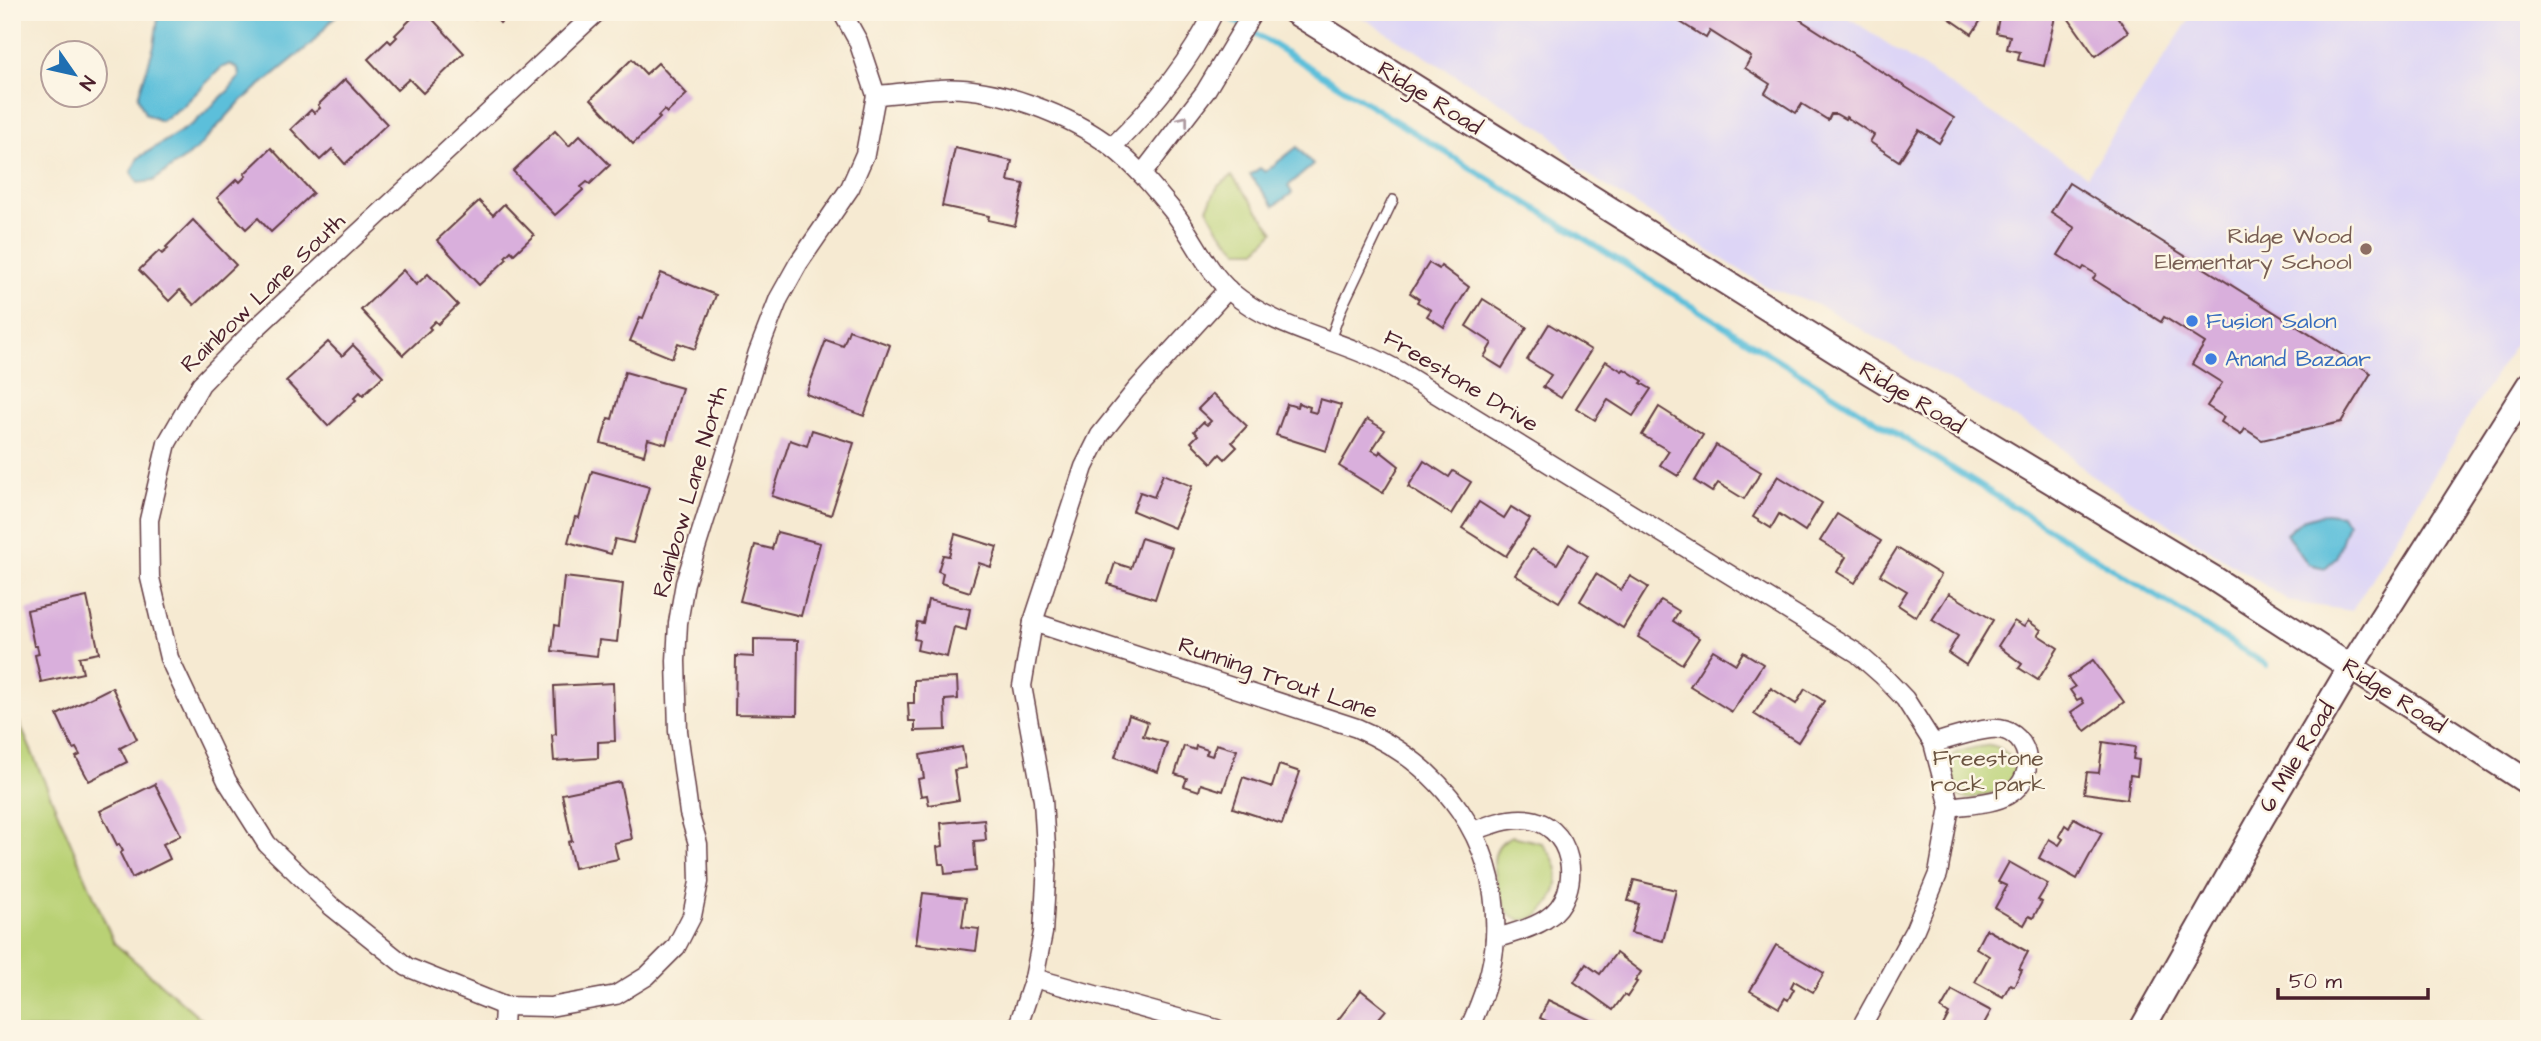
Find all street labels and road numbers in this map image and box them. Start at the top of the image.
street label: Ridge Road [1371,53,1489,144]
street label: Rainbow Lane South [174,205,353,380]
street label: Freestone Drive [1377,322,1545,440]
street label: Ridge Road [1853,354,1971,443]
street label: Rainbow Lane North [645,382,736,601]
street label: Running Trout Lane [1174,629,1382,728]
street label: Ridge Road [2335,650,2452,743]
street label: 6 Mile Road [2251,695,2343,818]

